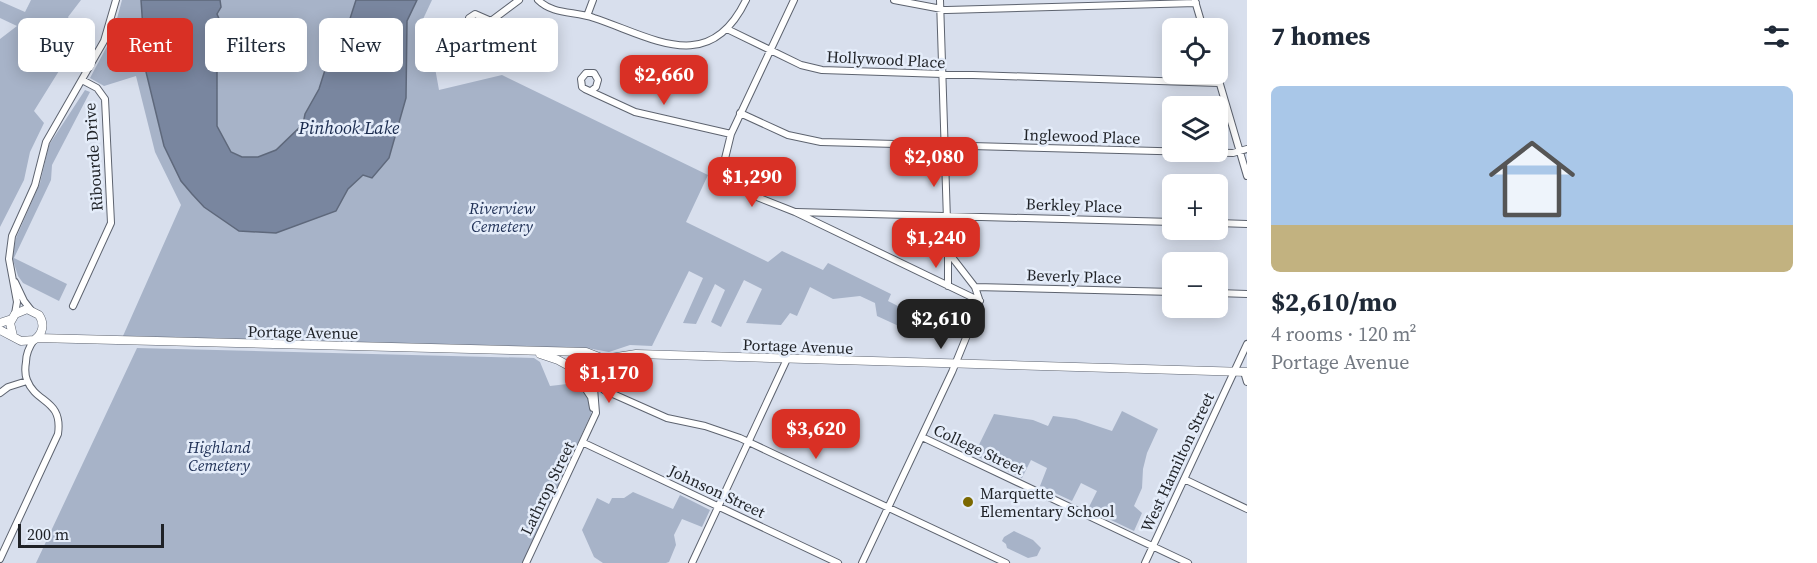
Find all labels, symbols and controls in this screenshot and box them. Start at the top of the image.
chip: Buy [18,18,95,72]
chip: Rent [107,18,193,72]
chip: Filters [205,18,307,72]
chip: New [319,18,403,72]
chip: Apartment [415,18,558,72]
map controls [1162,18,1228,318]
button: locate [1162,18,1228,84]
text: 7 homes [1271,18,1370,54]
icon: filters [1760,20,1793,53]
street label: Hollywood Place [826,45,946,73]
pin: $2,660 [615,55,713,106]
text: $2,660 [634,60,694,88]
button: layers [1162,96,1228,162]
street label: Ribourde Drive [78,102,108,212]
water label: Pinhook Lake [298,115,400,140]
street label: Inglewood Place [1023,123,1141,149]
icon: home [1478,125,1586,233]
pin: $2,080 [885,137,983,188]
text: $2,080 [904,142,964,170]
pin: $1,290 [703,157,801,208]
text: $1,290 [722,162,782,190]
button: + [1162,174,1228,240]
street label: Berkley Place [1025,192,1123,218]
park label: Riverview Cemetery [468,197,535,237]
pin: $1,240 [887,218,985,269]
text: $1,240 [906,223,966,251]
button: − [1162,252,1228,318]
street label: Beverly Place [1026,263,1122,289]
text: $2,610/mo [1271,284,1397,320]
pin: $2,610 [892,299,990,350]
text: $2,610 [911,304,971,332]
street label: Portage Avenue [247,320,359,344]
text: 4 rooms · 120 m² [1271,320,1417,348]
street label: Portage Avenue [742,333,854,359]
text: Portage Avenue [1271,348,1409,376]
pin: $1,170 [560,353,658,404]
text: $1,170 [579,358,639,386]
street label: West Hamilton Street [1135,388,1219,535]
pin: $3,620 [767,409,865,460]
text: $3,620 [786,414,846,442]
street label: College Street [930,418,1029,480]
park label: Highland Cemetery [186,436,251,476]
street label: Lathrop Street [515,437,580,539]
street label: Johnson Street [664,459,770,523]
place label: Marquette Elementary School [980,482,1115,522]
marker: Marquette Elementary School [961,495,975,509]
scale bar [18,521,164,548]
text: 200 m [27,523,69,545]

